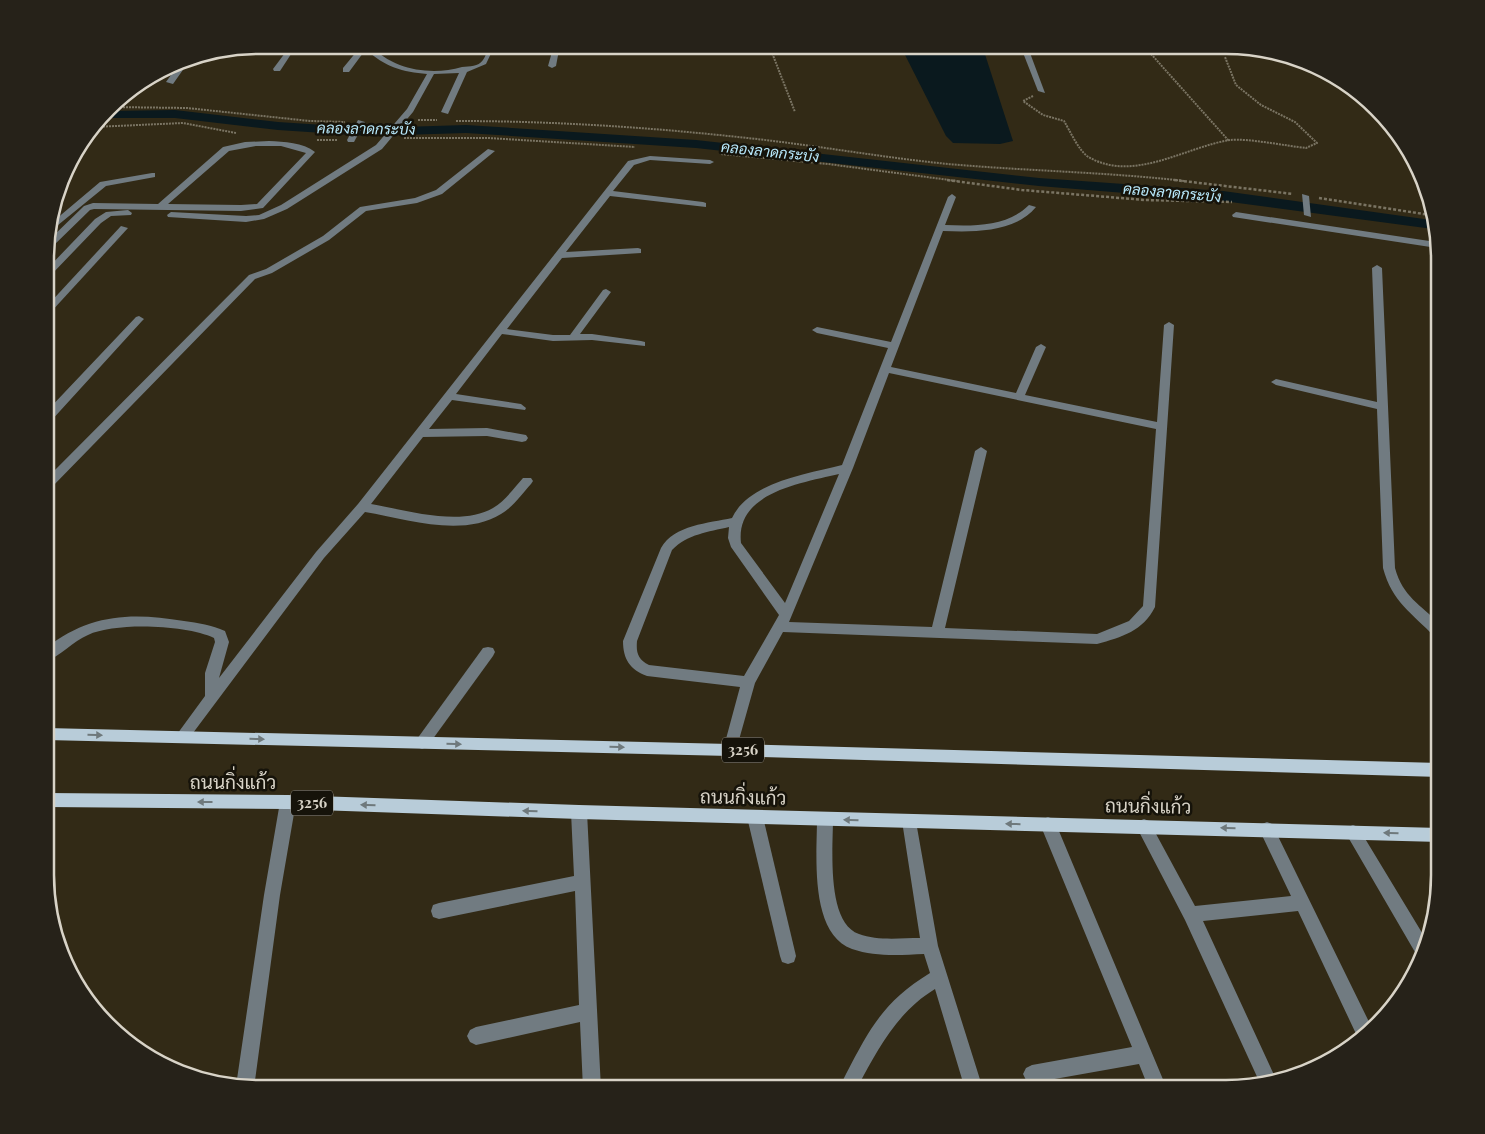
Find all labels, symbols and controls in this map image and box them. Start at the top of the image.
water label: คลองลาดกระบัง [317,117,416,139]
water label: คลองลาดกระบัง [720,136,820,166]
water label: คลองลาดกระบัง [1122,178,1222,206]
one-way arrow [87,731,103,739]
one-way arrow [249,735,265,743]
road number: 3256 [722,738,764,762]
one-way arrow [447,740,463,748]
one-way arrow [609,744,625,752]
street label: ถนนกิ่งแก้ว [190,766,276,794]
street label: ถนนกิ่งแก้ว [700,780,787,810]
street label: ถนนกิ่งแก้ว [1105,789,1192,819]
road number: 3256 [291,790,333,816]
one-way arrow [197,798,213,806]
one-way arrow [360,801,376,809]
one-way arrow [522,806,538,814]
one-way arrow [843,815,859,823]
one-way arrow [1005,819,1021,827]
one-way arrow [1220,824,1236,832]
one-way arrow [1383,829,1399,837]

